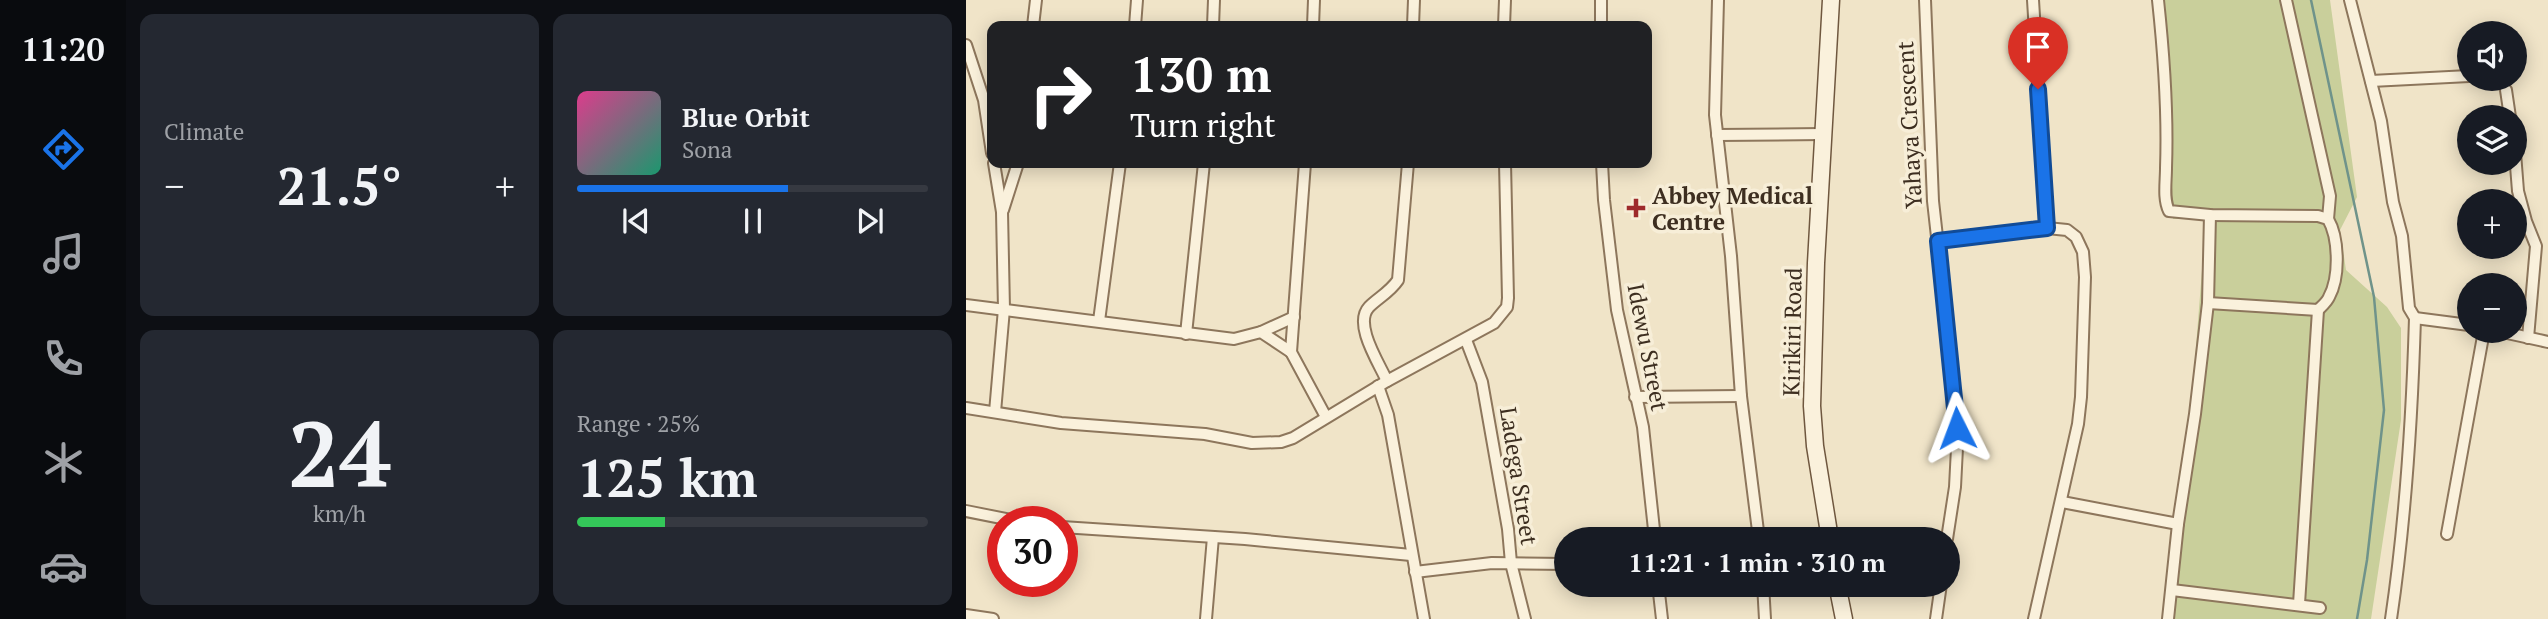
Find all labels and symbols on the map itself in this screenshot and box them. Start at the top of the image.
pin [2008,17,2068,89]
street label: Yahaya Crescent [1889,40,1929,210]
place label: Abbey Medical Centre [1652,180,1813,237]
marker: Abbey Medical Centre [1626,198,1646,218]
street label: Kirikiri Road [1775,267,1809,397]
street label: Idewu Street [1620,281,1676,414]
position arrow [1920,391,1994,465]
street label: Ladega Street [1493,405,1545,548]
speed limit sign: 30 [987,506,1078,597]

